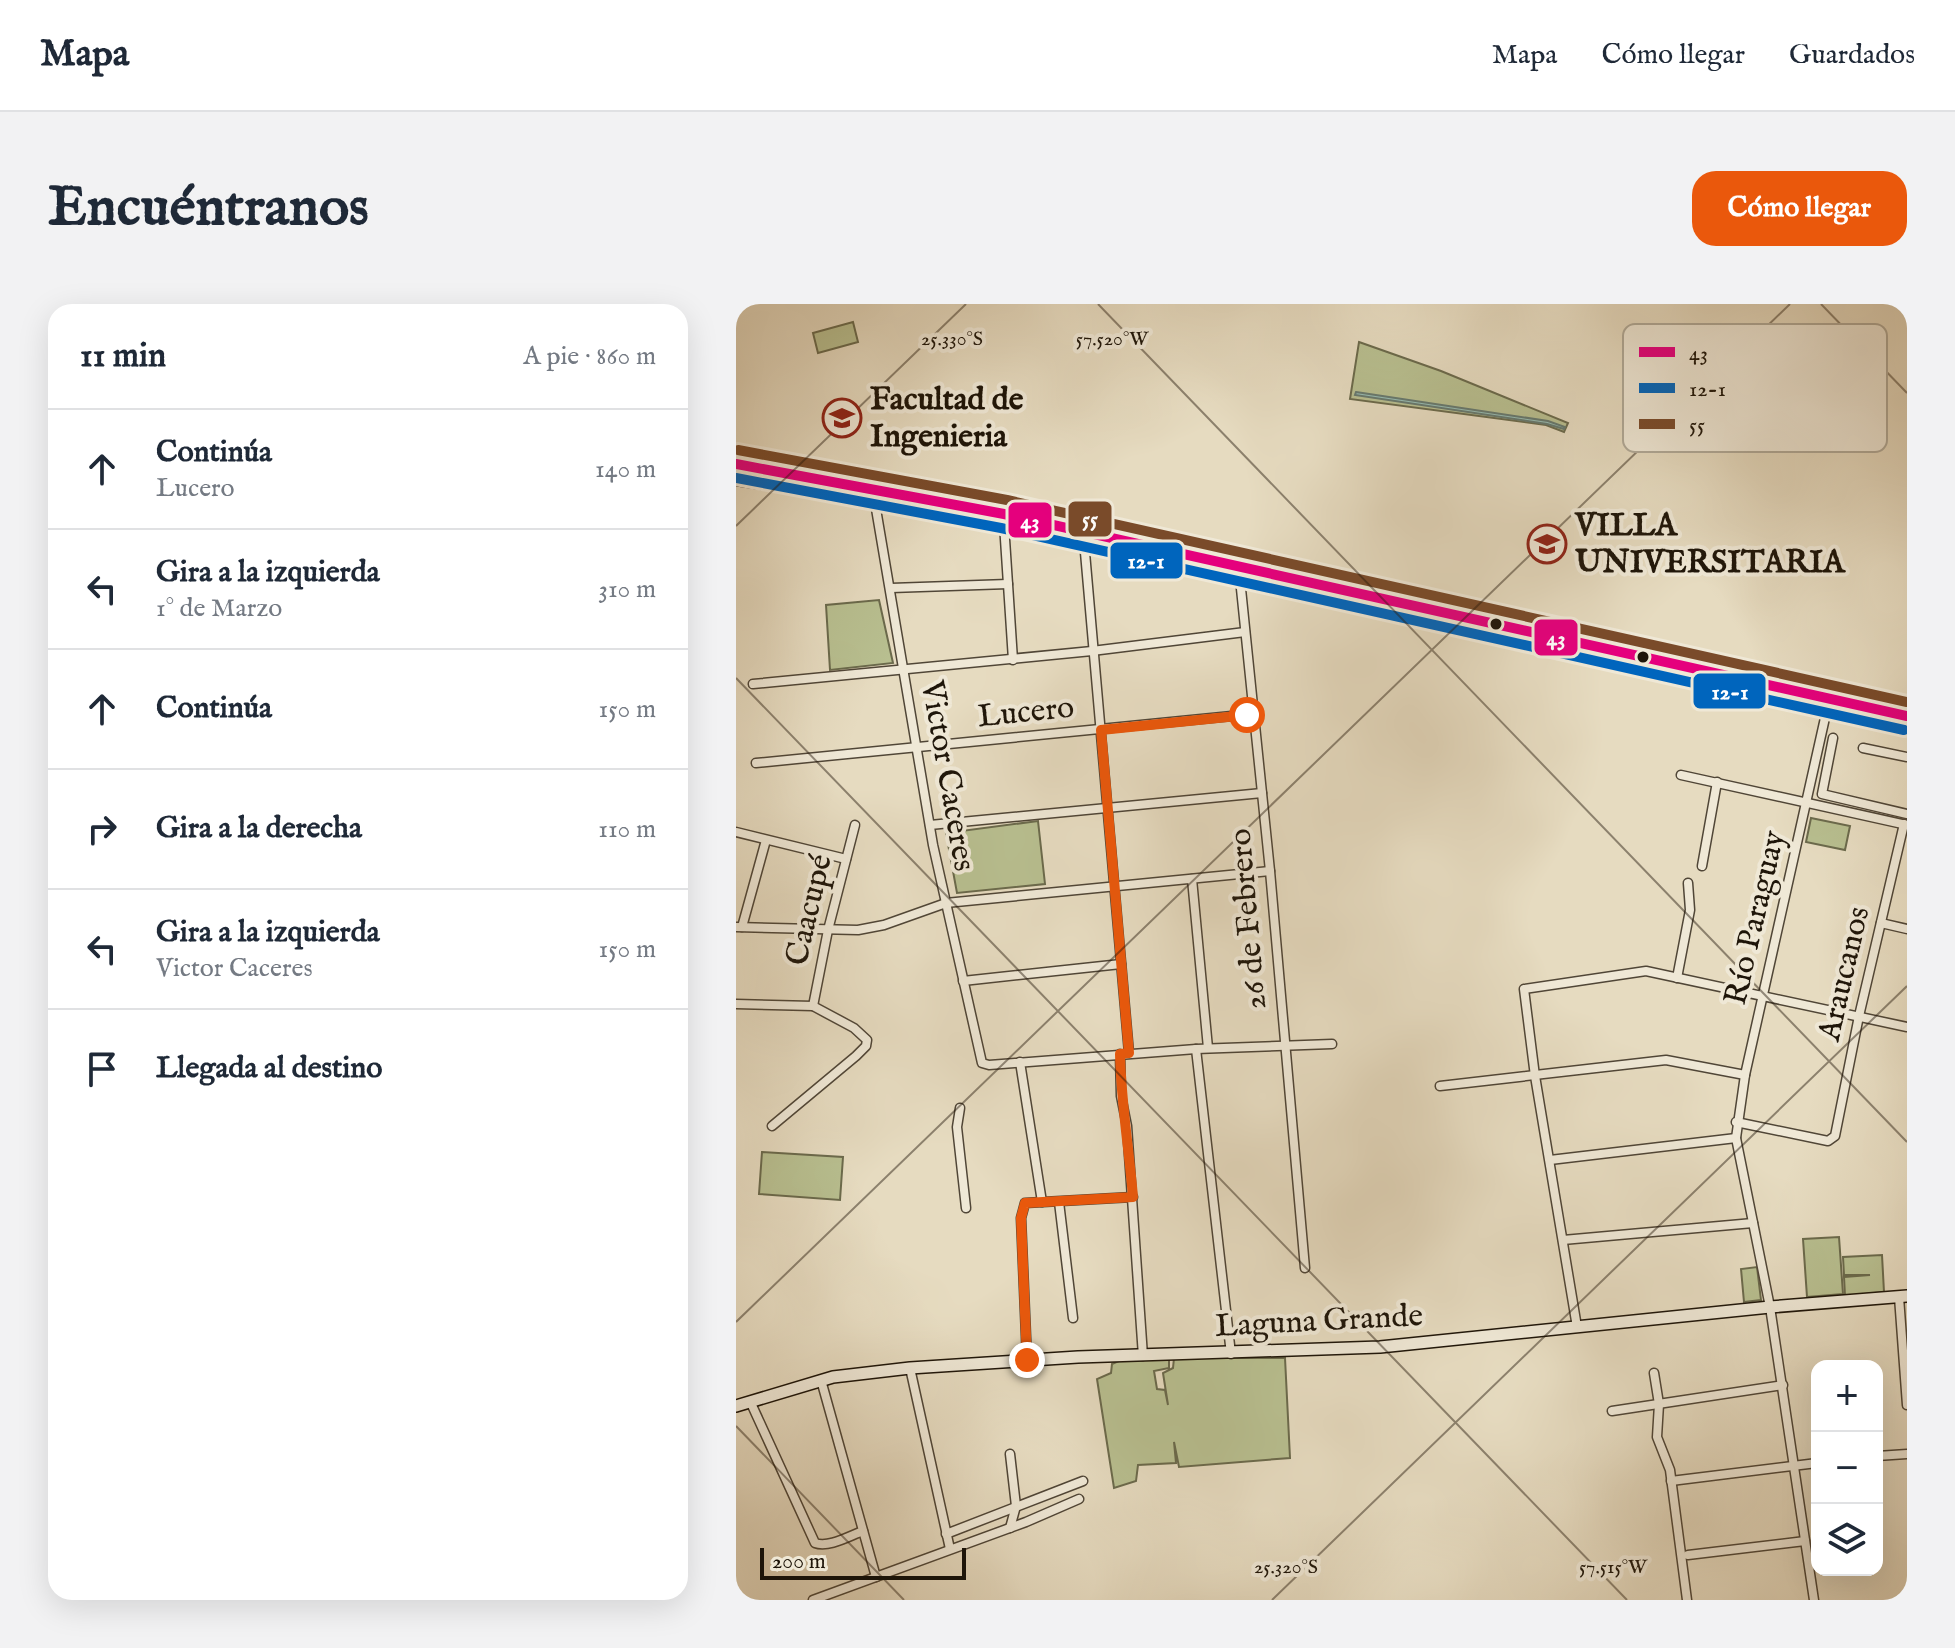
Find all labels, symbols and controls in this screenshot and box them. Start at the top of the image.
text: Mapa [40,31,129,79]
text: Mapa [1492,38,1557,73]
text: Cómo llegar [1601,38,1745,73]
text: Guardados [1789,38,1915,73]
button: Cómo llegar [1692,171,1907,246]
text: Encuéntranos [48,173,369,244]
legend [1623,324,1887,452]
text: 25.330°S [921,327,983,352]
text: 57.520°W [1076,327,1149,352]
text: 11 min [80,335,166,378]
text: A pie · 860 m [523,340,656,373]
text: 43 [1689,340,1708,368]
text: 12-1 [1689,376,1726,404]
place label: Facultad de Ingenieria [870,380,1024,458]
school or university icon: Facultad de Ingenieria [821,397,863,439]
text: 55 [1689,412,1705,440]
text: Continúa [156,434,272,472]
icon: ahead [80,447,124,491]
text: 140 m [595,453,656,486]
text: Lucero [156,472,235,505]
line badge: 55 [1067,500,1113,538]
line badge: 43 [1007,501,1053,539]
text: 55 [1082,506,1098,534]
place label: VILLA UNIVERSITARIA [1574,506,1846,584]
text: 43 [1020,508,1040,536]
school or university icon: VILLA UNIVERSITARIA [1526,523,1568,565]
line badge: 12-1 [1109,541,1184,580]
text: 12-1 [1128,548,1164,576]
text: Gira a la izquierda [156,554,380,592]
icon: left [80,567,124,611]
text: 310 m [598,573,656,606]
text: 1° de Marzo [156,592,282,625]
unlabelled marker [1488,616,1504,632]
line badge: 43 [1533,618,1579,657]
text: 43 [1546,625,1566,653]
unlabelled marker [1635,649,1651,665]
line badge: 12-1 [1692,672,1767,710]
street label: Victor Caceres [910,677,984,874]
text: 12-1 [1712,679,1748,707]
icon: ahead [80,687,124,731]
street label: Lucero [976,688,1076,738]
text: Continúa [156,690,272,728]
text: 150 m [598,693,656,726]
route start [1229,697,1265,733]
icon: right [80,807,124,851]
text: Gira a la derecha [156,810,362,848]
text: 110 m [598,813,656,846]
street label: 26 de Febrero [1221,827,1277,1011]
street label: Río Paraguay [1716,827,1796,1009]
street label: Caacupé [777,850,843,970]
street label: Araucanos [1809,903,1880,1046]
text: Gira a la izquierda [156,914,380,952]
icon: left [80,927,124,971]
text: 150 m [598,933,656,966]
text: Victor Caceres [156,952,313,985]
icon: arrive [80,1047,124,1091]
text: Llegada al destino [156,1050,382,1088]
street label: Laguna Grande [1214,1296,1424,1348]
route end [1009,1342,1045,1378]
map controls [1811,1360,1883,1576]
button: + [1811,1360,1883,1432]
button: − [1811,1432,1883,1504]
button: layers [1811,1504,1883,1576]
scale bar [760,1544,966,1580]
text: 200 m [772,1548,826,1576]
text: 25.320°S [1254,1555,1318,1580]
text: 57.515°W [1579,1555,1648,1580]

